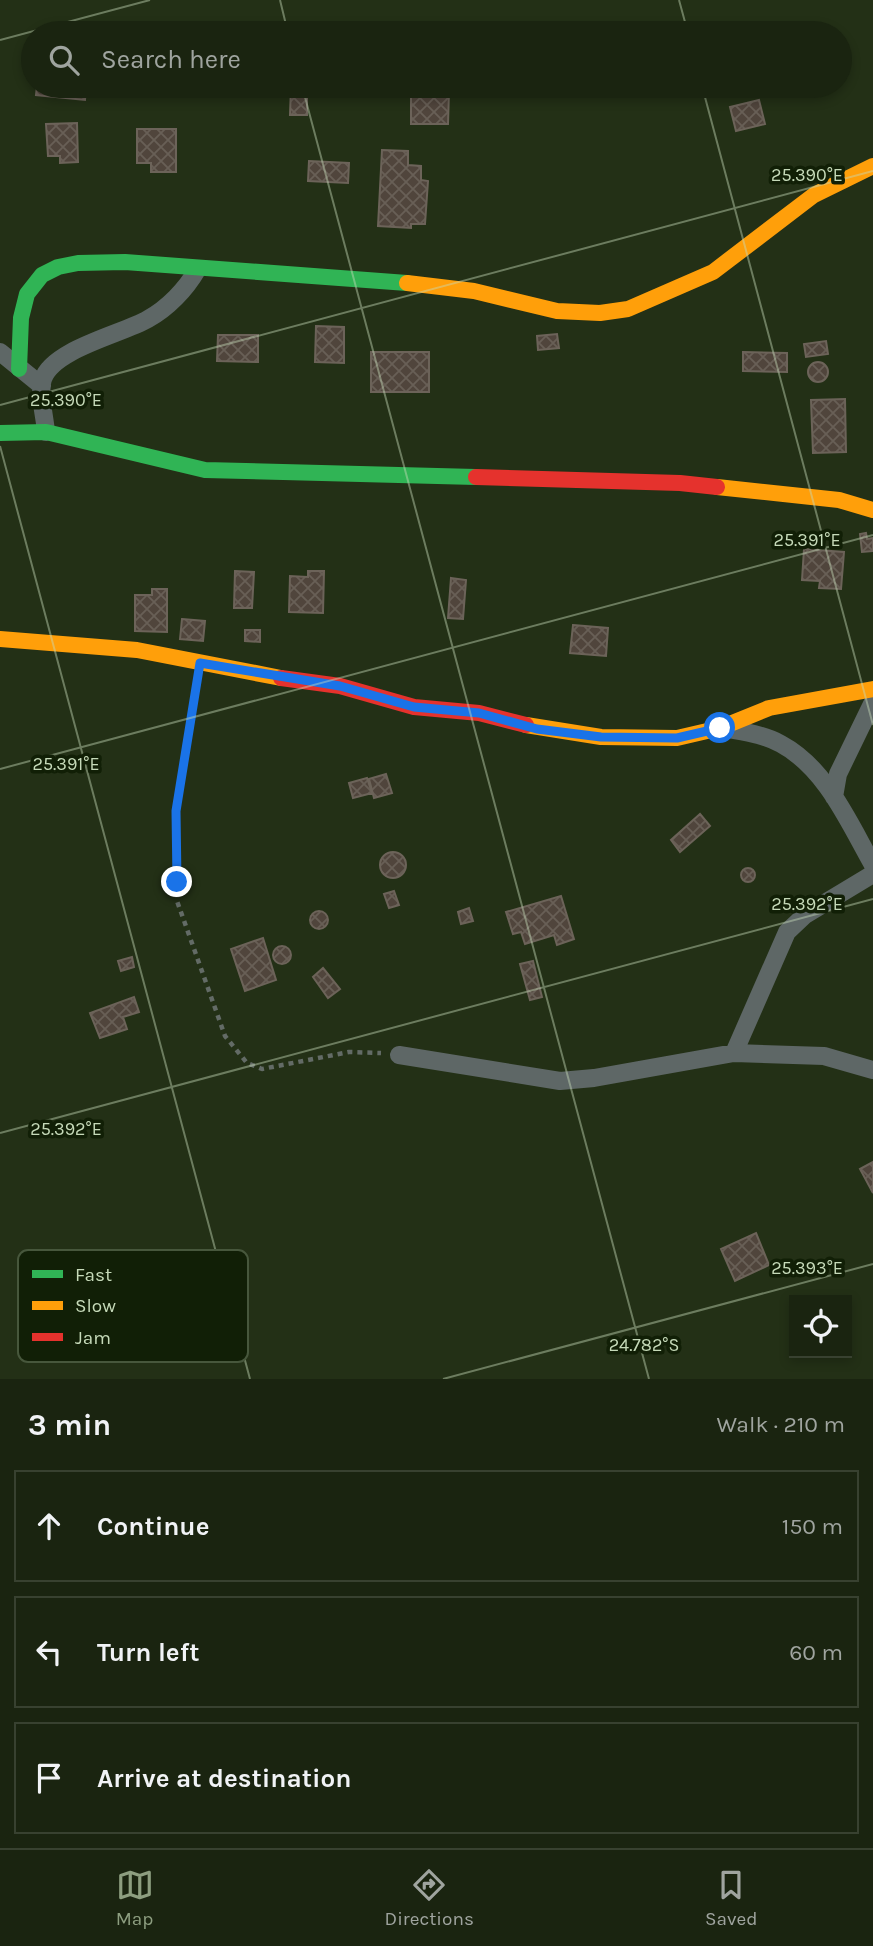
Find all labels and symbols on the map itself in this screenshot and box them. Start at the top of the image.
text: 25.390°E [771,164,843,186]
text: 25.390°E [30,389,102,411]
text: 25.391°E [773,529,841,551]
route start [704,712,735,743]
text: 25.391°E [32,753,100,775]
route end [161,866,192,897]
text: 25.392°E [771,893,843,915]
text: 25.392°E [30,1118,102,1140]
legend [18,1250,248,1362]
text: 25.393°E [771,1257,843,1279]
text: Fast [75,1264,112,1286]
text: Slow [75,1295,116,1317]
text: Jam [75,1327,111,1349]
text: 24.782°S [609,1334,679,1356]

